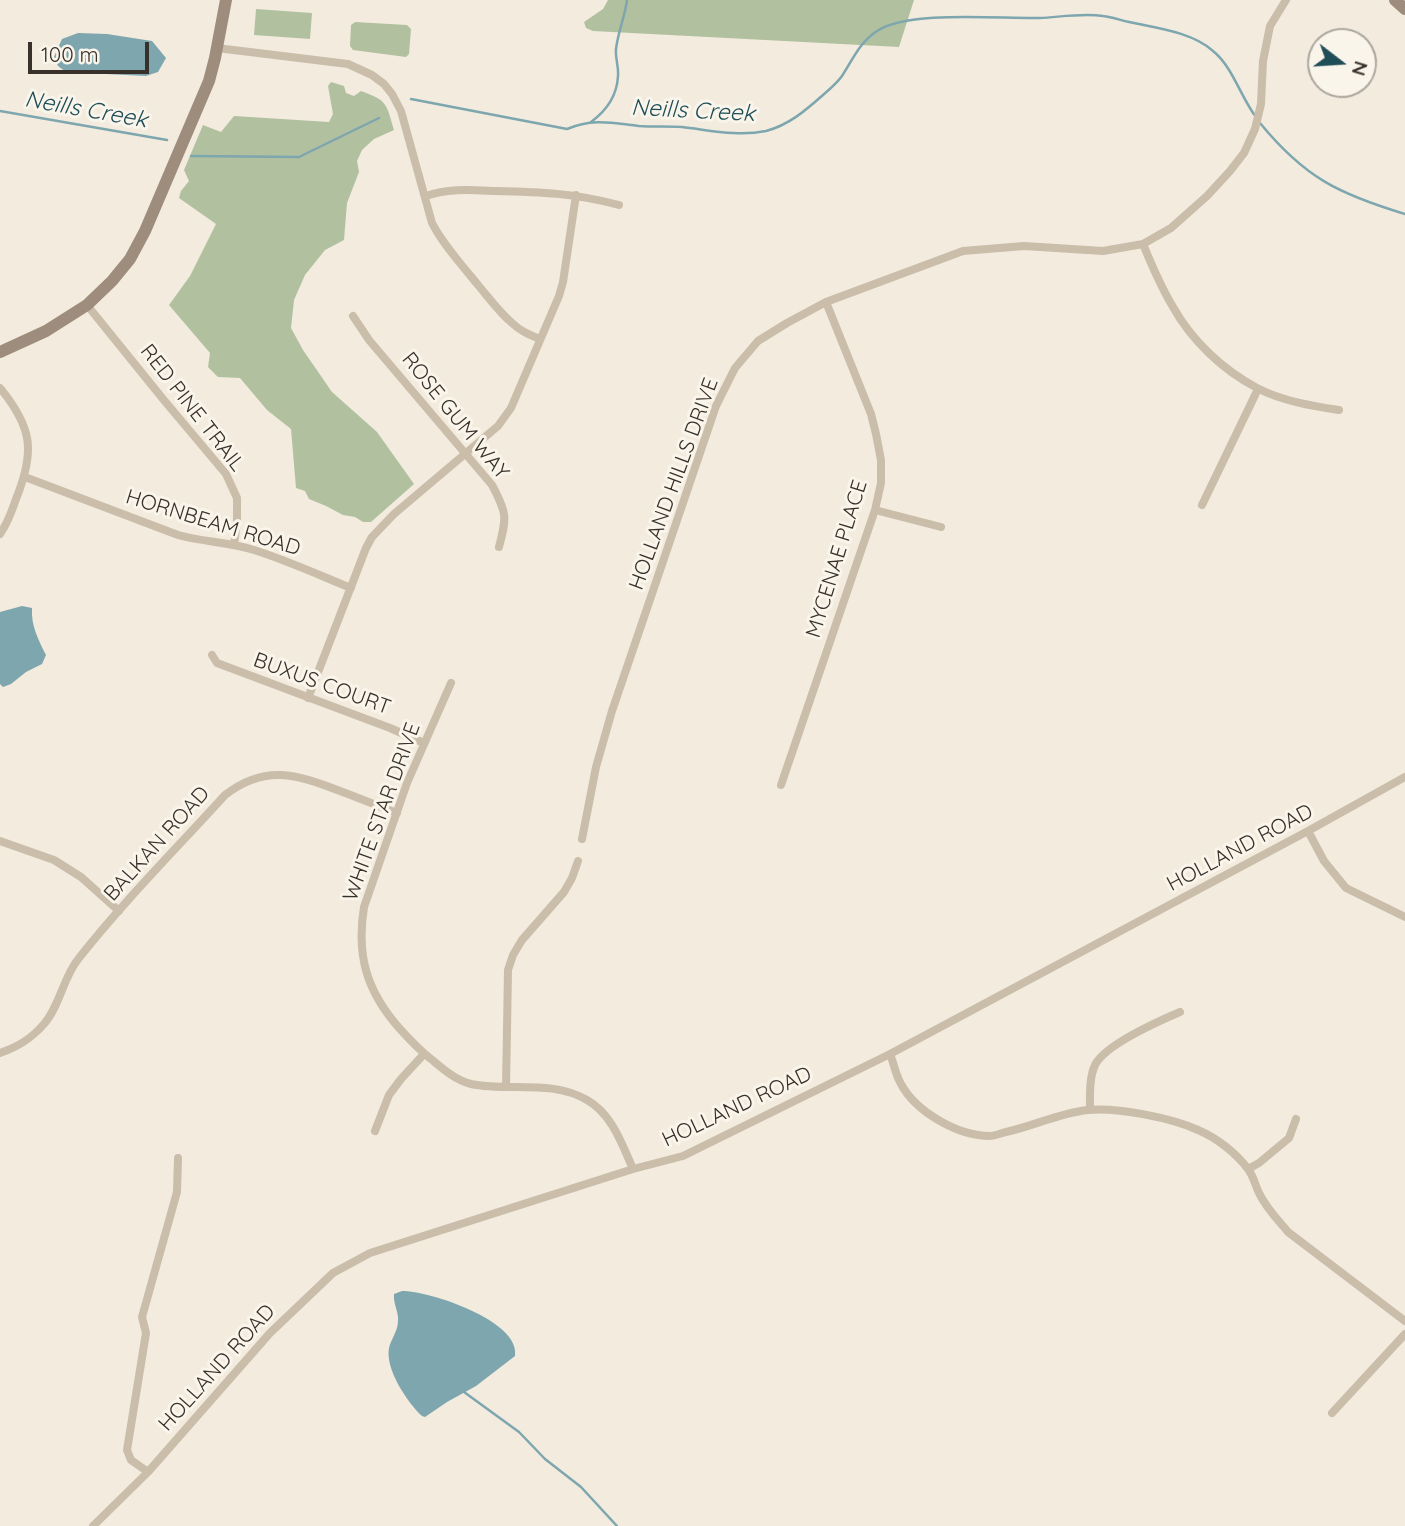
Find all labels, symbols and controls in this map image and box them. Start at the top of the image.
scale bar [32,28,152,72]
north arrow [1307,28,1377,98]
text: 100 m [41,41,99,67]
text: N [1347,58,1374,79]
water label: Neills Creek [23,86,149,134]
water label: Neills Creek [630,94,756,128]
street label: RED PINE TRAIL [135,339,249,477]
street label: ROSE GUM WAY [396,347,514,485]
street label: HOLLAND HILLS DRIVE [624,375,724,593]
street label: MYCENAE PLACE [801,477,873,641]
street label: HORNBEAM ROAD [123,484,303,562]
street label: BUXUS COURT [250,647,394,721]
street label: WHITE STAR DRIVE [338,719,426,905]
street label: BALKAN ROAD [99,781,215,907]
street label: HOLLAND ROAD [1163,799,1317,897]
street label: HOLLAND ROAD [658,1061,816,1153]
street label: HOLLAND ROAD [154,1299,280,1437]

